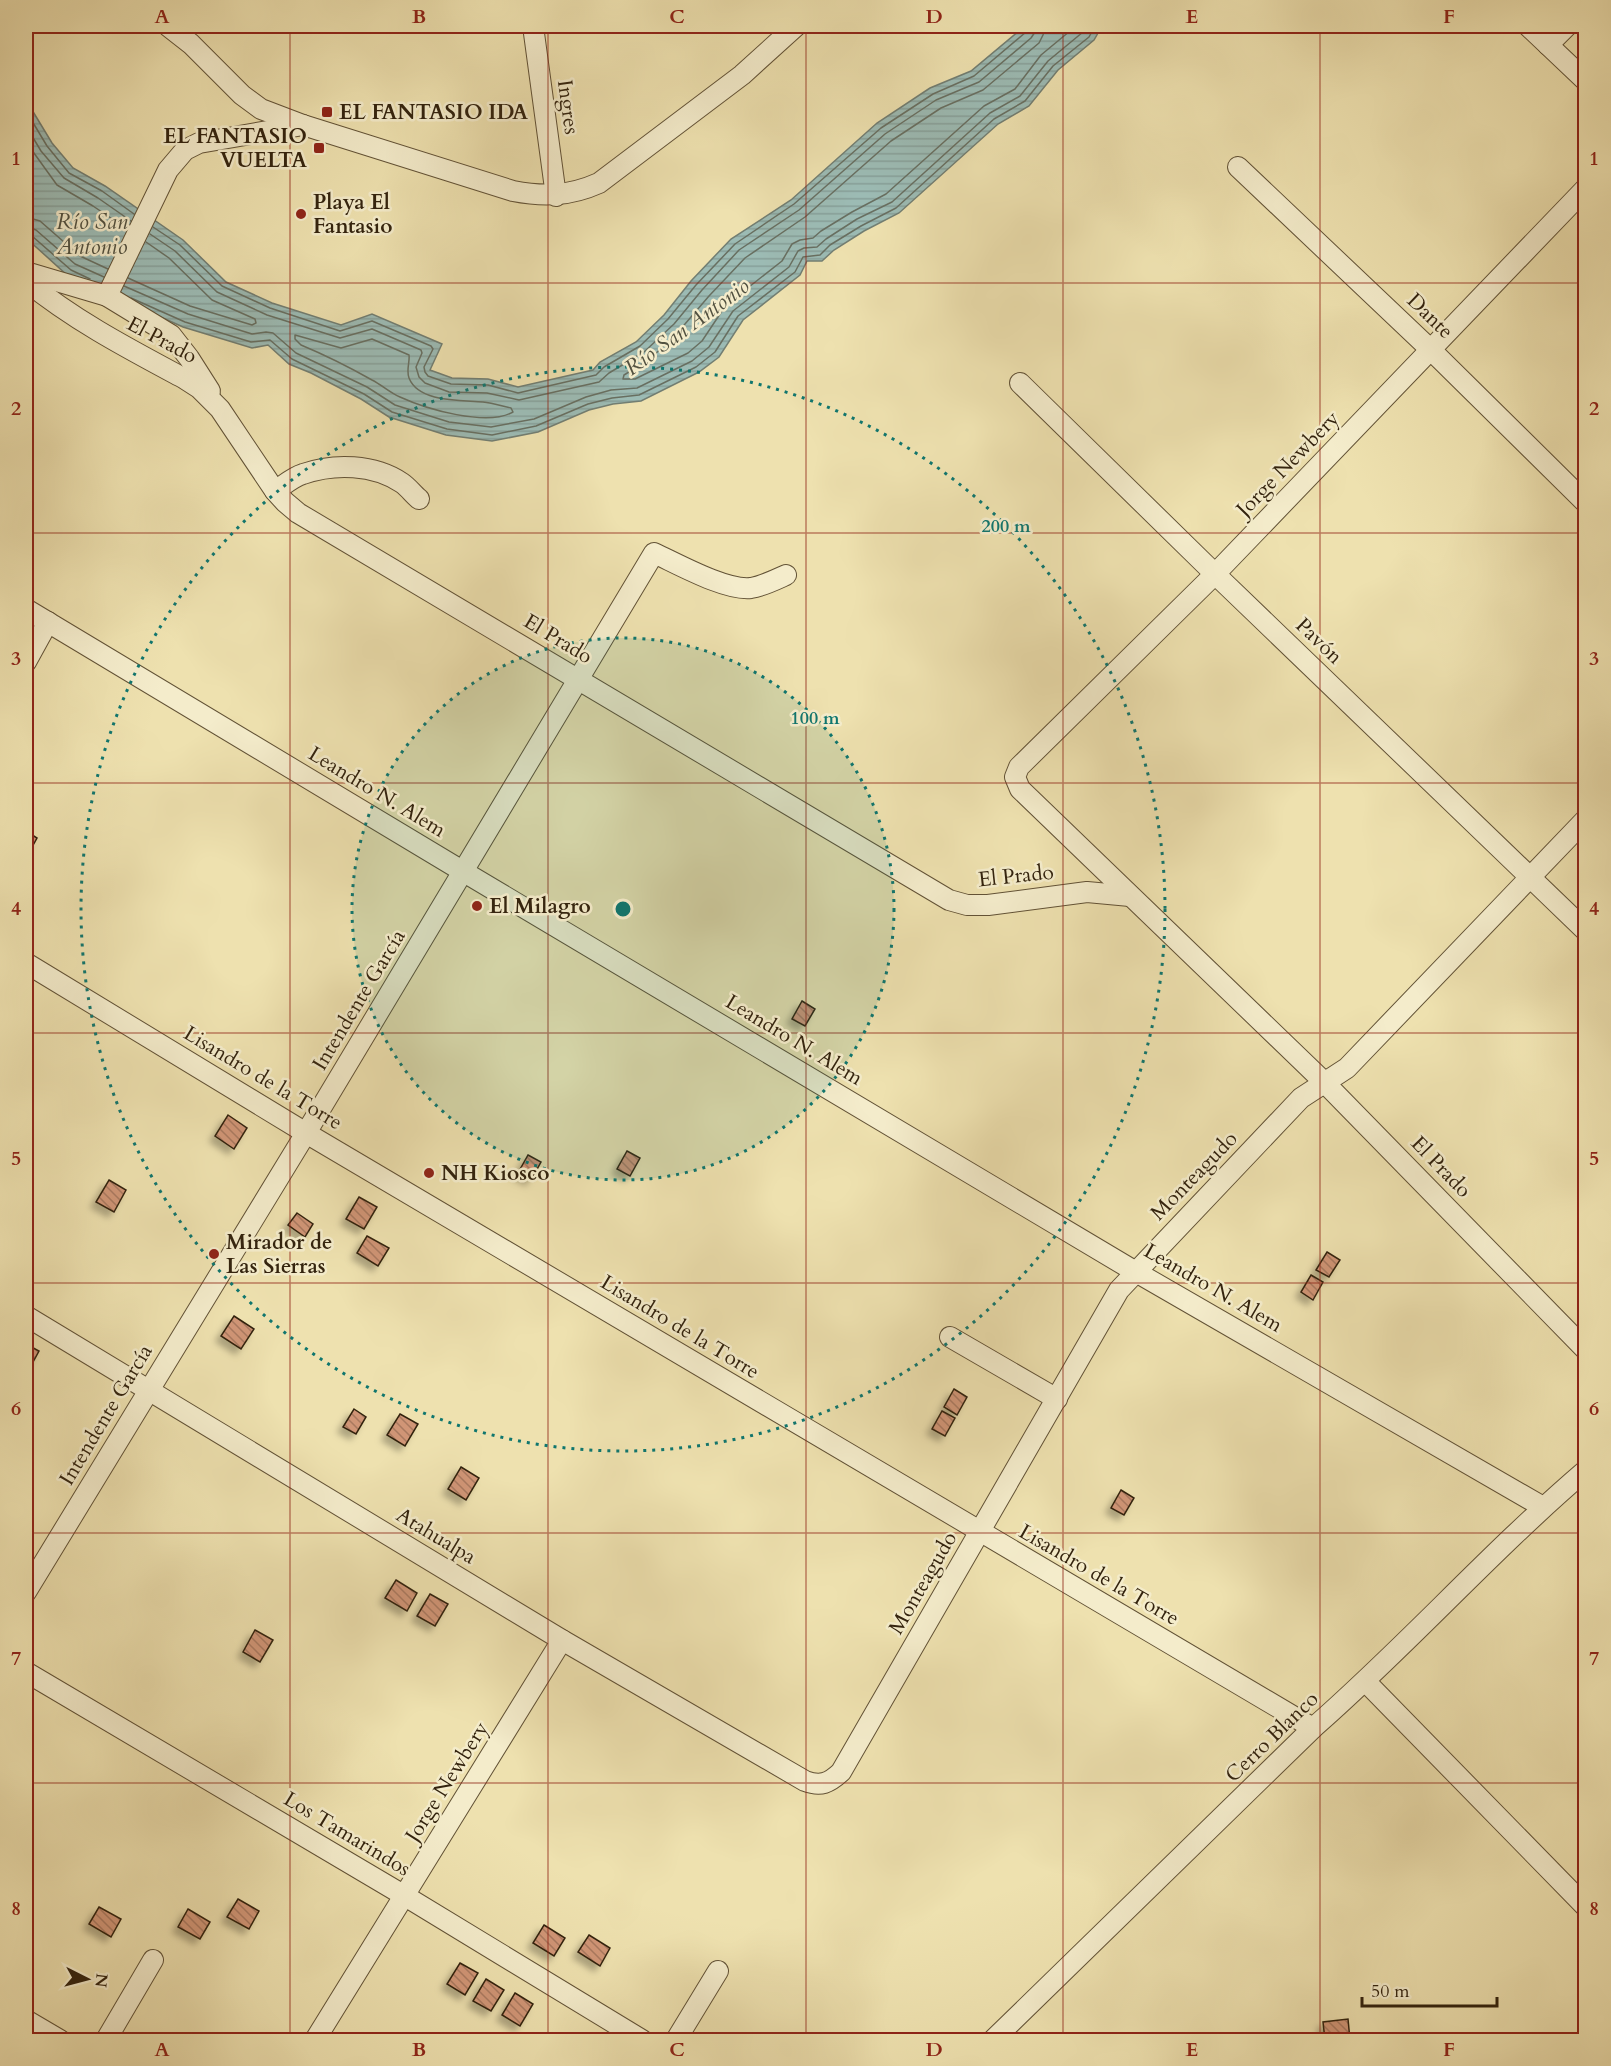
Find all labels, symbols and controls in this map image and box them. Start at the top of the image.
text: A [154,3,170,30]
text: B [412,3,426,30]
text: C [669,3,685,30]
text: D [925,3,943,30]
text: E [1186,3,1198,30]
text: F [1443,3,1455,30]
street label: Ingres [550,78,586,136]
place label: EL FANTASIO IDA [339,98,528,127]
marker: EL FANTASIO IDA [320,105,334,119]
place label: EL FANTASIO VUELTA [163,122,307,175]
marker: EL FANTASIO VUELTA [312,141,326,155]
text: 1 [11,145,21,172]
text: 1 [1589,145,1599,172]
place label: Playa El Fantasio [313,188,392,241]
water label: Río San Antonio [56,207,128,262]
marker: Playa El Fantasio [294,207,308,221]
water label: Río San Antonio [618,271,756,383]
street label: Dante [1400,287,1460,345]
street label: El Prado [122,309,202,371]
text: 2 [11,395,21,422]
text: 2 [1589,395,1599,422]
street label: Jorge Newbery [1228,405,1346,525]
text: 200 m [981,514,1031,539]
street label: El Prado [518,607,598,671]
street label: Pavón [1289,611,1349,671]
text: 3 [11,645,21,672]
text: 3 [1589,645,1599,672]
text: 100 m [790,706,840,731]
street label: Leandro N. Alem [303,740,451,845]
street label: El Prado [977,858,1055,894]
place label: El Milagro [489,892,591,921]
text: 4 [11,895,21,922]
text: 4 [1589,895,1599,922]
marker: El Milagro [470,899,484,913]
centre of rings [613,899,633,919]
street label: Intendente García [305,924,413,1076]
street label: Leandro N. Alem [720,988,868,1093]
street label: Lisandro de la Torre [178,1019,348,1137]
street label: Monteagudo [1144,1125,1244,1227]
street label: El Prado [1404,1130,1478,1204]
text: 5 [11,1145,21,1172]
text: 5 [1589,1145,1599,1172]
place label: NH Kiosco [441,1159,550,1188]
marker: NH Kiosco [422,1166,436,1180]
place label: Mirador de Las Sierras [226,1228,332,1281]
street label: Leandro N. Alem [1138,1237,1288,1340]
marker: Mirador de Las Sierras [207,1247,221,1261]
street label: Lisandro de la Torre [595,1268,765,1386]
street label: Intendente García [52,1339,160,1491]
text: 6 [11,1395,21,1422]
text: 6 [1589,1395,1599,1422]
street label: Atahualpa [391,1501,481,1571]
street label: Lisandro de la Torre [1014,1517,1184,1633]
street label: Monteagudo [882,1526,964,1640]
text: 7 [11,1645,21,1672]
text: 7 [1589,1645,1599,1672]
street label: Cerro Blanco [1219,1685,1325,1789]
street label: Jorge Newbery [397,1716,496,1850]
street label: Los Tamarindos [278,1785,416,1883]
text: 8 [11,1895,21,1922]
text: 8 [1589,1895,1599,1922]
north arrow [57,1949,117,2009]
scale bar [1362,1970,1497,2008]
text: N [89,1972,113,1989]
text: 50 m [1371,1979,1410,2004]
text: A [154,2036,170,2063]
text: B [412,2036,426,2063]
text: C [669,2036,685,2063]
text: D [925,2036,943,2063]
text: E [1186,2036,1198,2063]
text: F [1443,2036,1455,2063]

